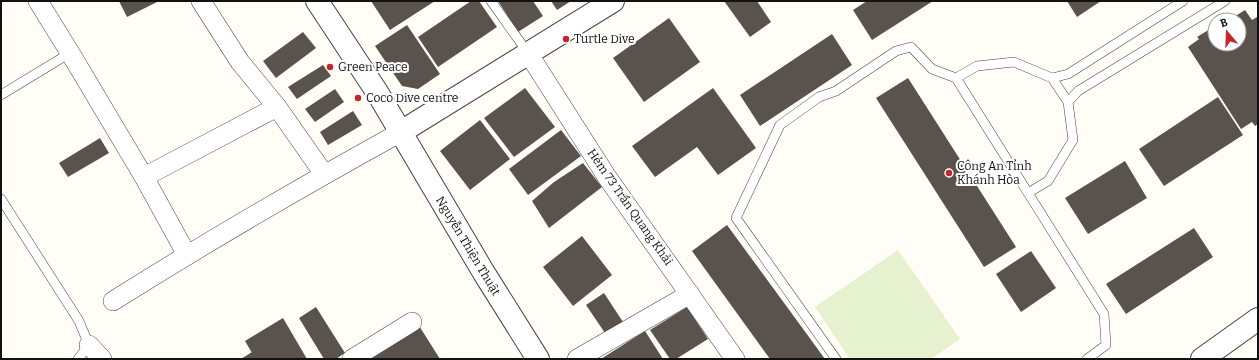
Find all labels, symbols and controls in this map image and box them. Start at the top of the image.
north arrow [1207,12,1247,52]
text: B [1218,16,1229,30]
place label: Turtle Dive [574,32,635,46]
marker: Turtle Dive [561,34,571,44]
place label: Green Peace [338,60,408,74]
marker: Green Peace [325,62,335,72]
place label: Coco Dive centre [366,91,458,105]
marker: Coco Dive centre [353,93,363,103]
street label: Hẻm 73 Trần Quang Khải [584,146,677,268]
place label: Công An Tỉnh Khánh Hòa [957,159,1032,187]
marker: Công An Tỉnh Khánh Hòa [944,168,954,178]
street label: Nguyễn Thiện Thuật [433,194,503,299]

